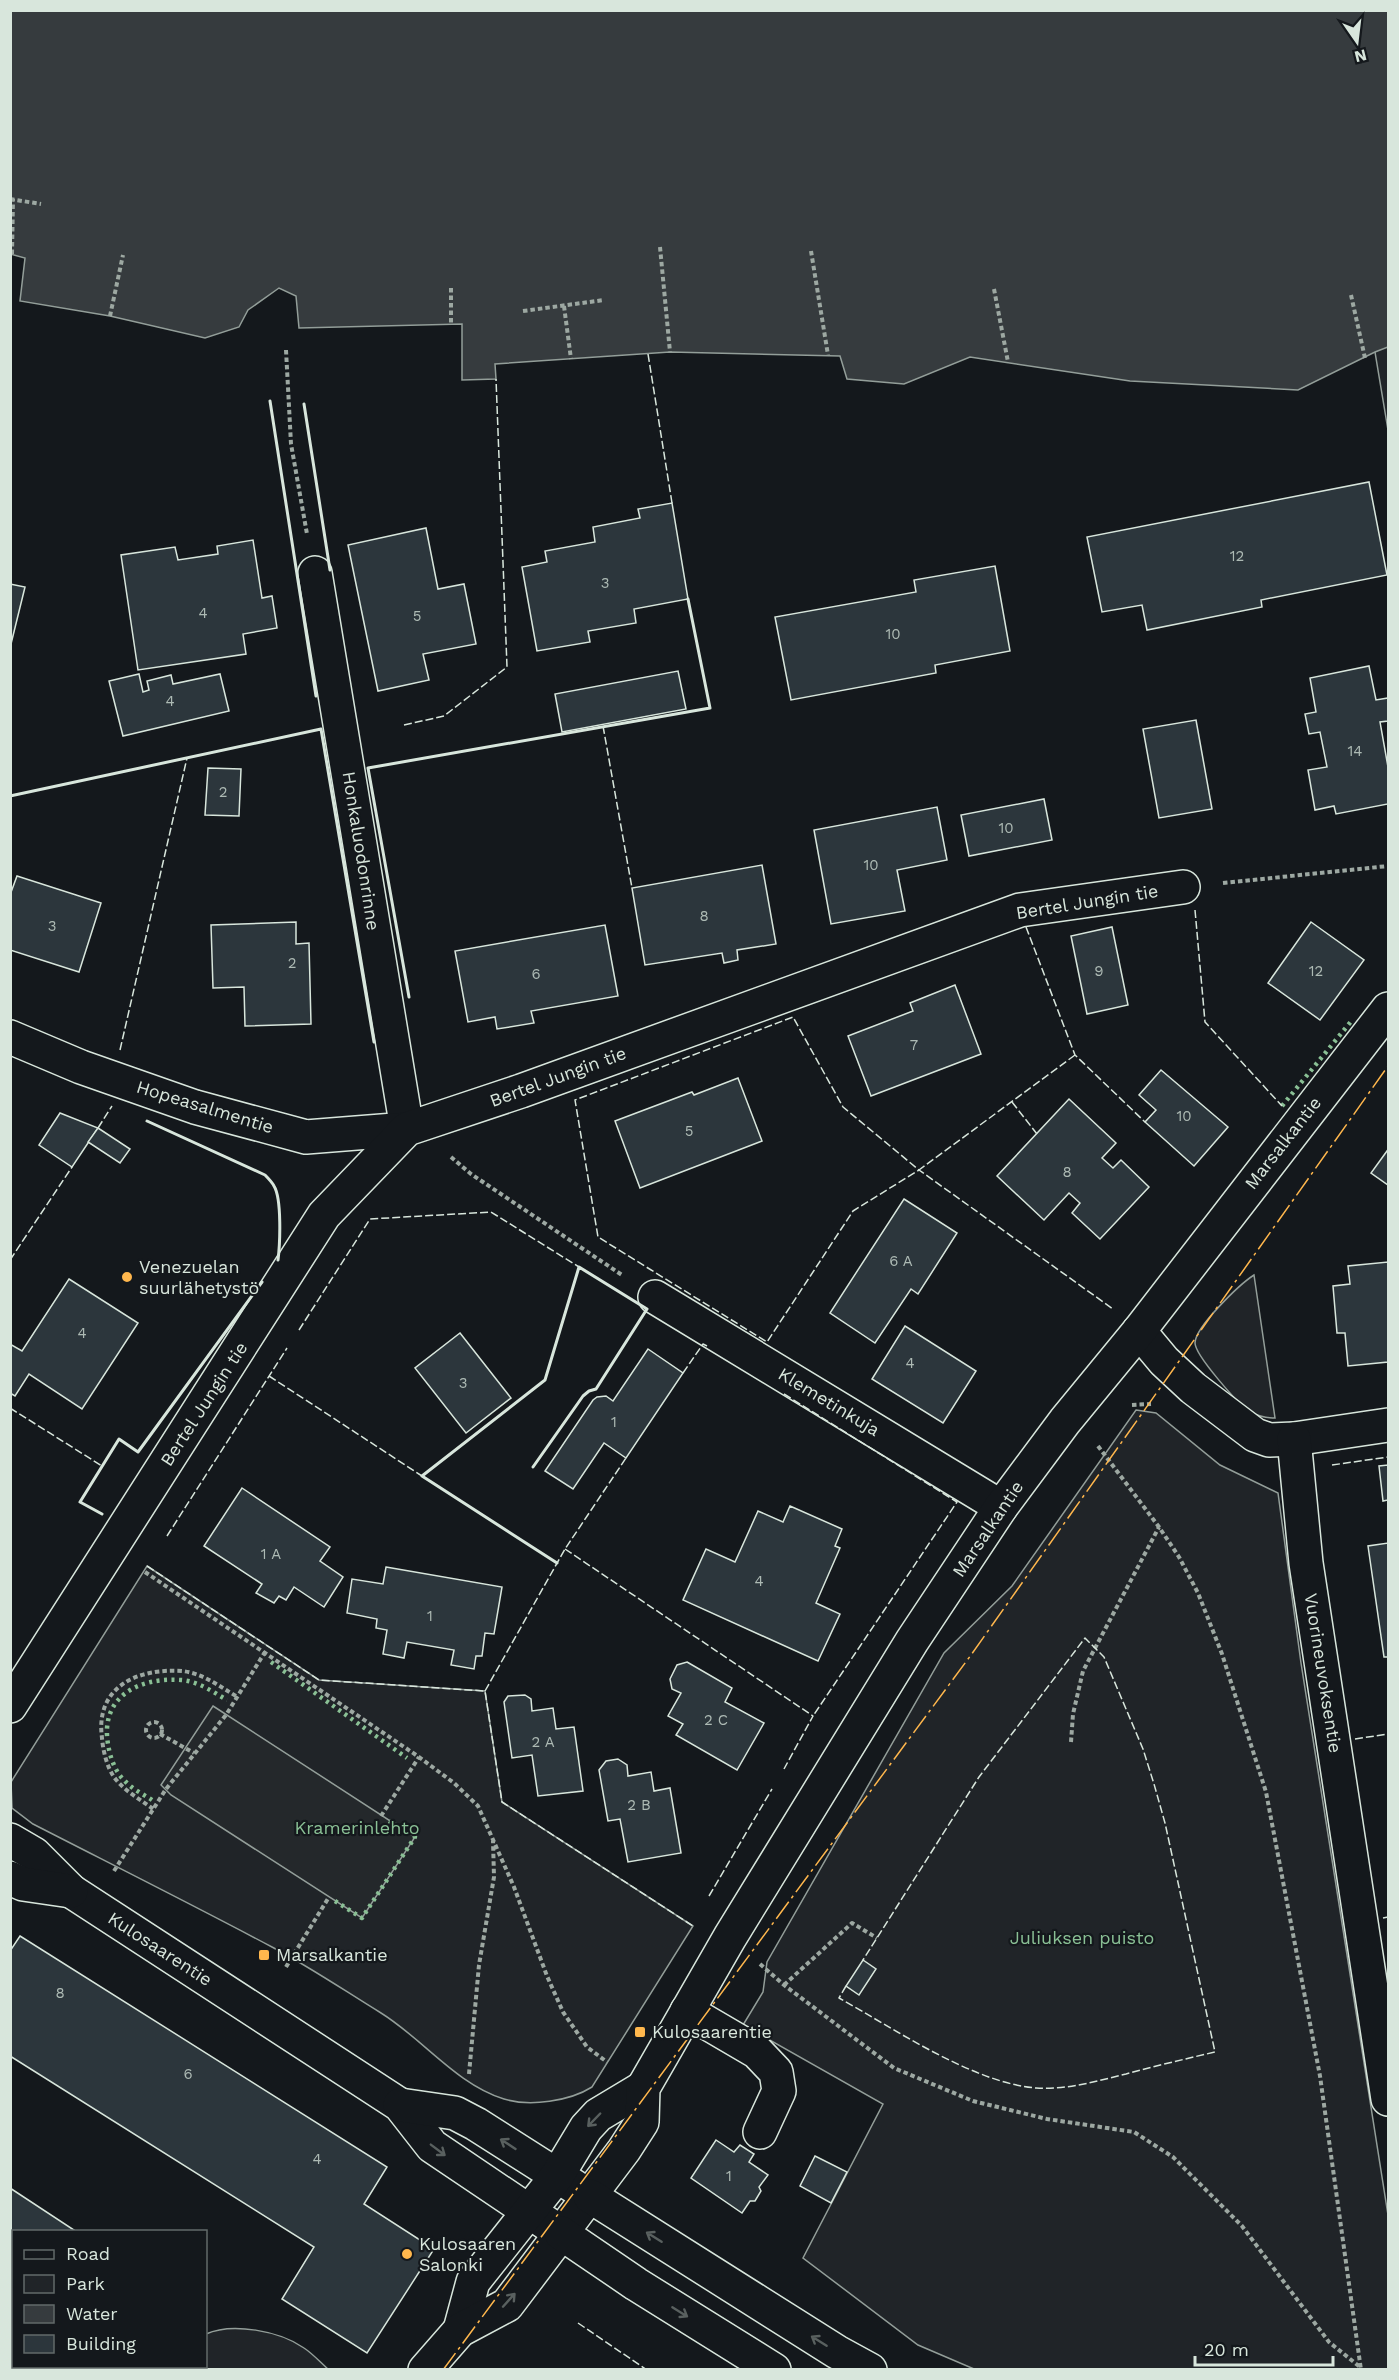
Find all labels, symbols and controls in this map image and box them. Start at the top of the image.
north arrow [1327,12,1387,72]
text: N [1352,45,1369,67]
house number: 12 [1230,547,1244,565]
house number: 3 [601,574,609,592]
house number: 4 [198,604,208,622]
house number: 5 [413,607,421,625]
house number: 10 [885,625,901,643]
house number: 4 [165,692,175,710]
house number: 14 [1347,742,1363,760]
street label: Honkaluodonrinne [339,770,384,932]
house number: 2 [219,783,227,801]
house number: 10 [998,819,1014,837]
house number: 10 [863,856,879,874]
street label: Bertel Jungin tie [1014,880,1160,923]
house number: 8 [699,907,709,925]
house number: 3 [48,917,56,935]
house number: 2 [288,954,296,972]
house number: 9 [1094,962,1104,980]
house number: 12 [1309,962,1323,980]
house number: 6 [531,965,541,983]
house number: 7 [910,1036,918,1054]
street label: Bertel Jungin tie [487,1042,629,1111]
street label: Hopeasalmentie [134,1076,276,1137]
street label: Marsalkantie [1240,1092,1325,1193]
house number: 10 [1176,1107,1192,1125]
house number: 5 [685,1122,693,1140]
house number: 8 [1062,1163,1072,1181]
house number: 6 A [889,1252,913,1270]
place label: Venezuelan suurlähetystö [139,1256,259,1298]
marker: Venezuelan suurlähetystö [120,1270,134,1284]
house number: 4 [77,1324,87,1342]
street label: Bertel Jungin tie [156,1338,252,1470]
house number: 4 [905,1354,915,1372]
street label: Klemetinkuja [775,1363,884,1440]
house number: 3 [459,1374,467,1392]
house number: 1 [611,1413,617,1431]
street label: Marsalkantie [948,1477,1027,1581]
house number: 1 A [261,1545,281,1563]
house number: 4 [754,1572,764,1590]
street label: Vuorineuvoksentie [1300,1592,1346,1754]
house number: 1 [427,1607,433,1625]
house number: 2 C [704,1711,728,1729]
house number: 2 A [531,1733,555,1751]
house number: 2 B [627,1796,651,1814]
park label: Kramerinlehto [294,1817,420,1838]
street label: Kulosaarentie [104,1907,216,1990]
park label: Juliuksen puisto [1010,1927,1154,1948]
place label: Marsalkantie [276,1944,388,1965]
marker: Marsalkantie [257,1948,271,1962]
house number: 8 [55,1984,65,2002]
place label: Kulosaarentie [652,2021,772,2042]
marker: Kulosaarentie [633,2025,647,2039]
house number: 6 [183,2065,193,2083]
one-way arrow [587,2112,601,2127]
one-way arrow [500,2138,517,2150]
one-way arrow [429,2143,445,2156]
house number: 4 [312,2150,322,2168]
house number: 1 [726,2167,732,2185]
legend [12,2230,207,2368]
one-way arrow [646,2231,663,2243]
place label: Kulosaaren Salonki [419,2233,516,2275]
text: Road [66,2243,110,2264]
marker: Kulosaaren Salonki [400,2247,414,2261]
text: Park [66,2273,105,2294]
one-way arrow [503,2292,516,2308]
text: Water [66,2303,118,2324]
one-way arrow [671,2306,688,2318]
scale bar [1195,2329,1333,2367]
text: Building [66,2333,136,2354]
one-way arrow [811,2335,828,2347]
text: 20 m [1204,2339,1249,2360]

